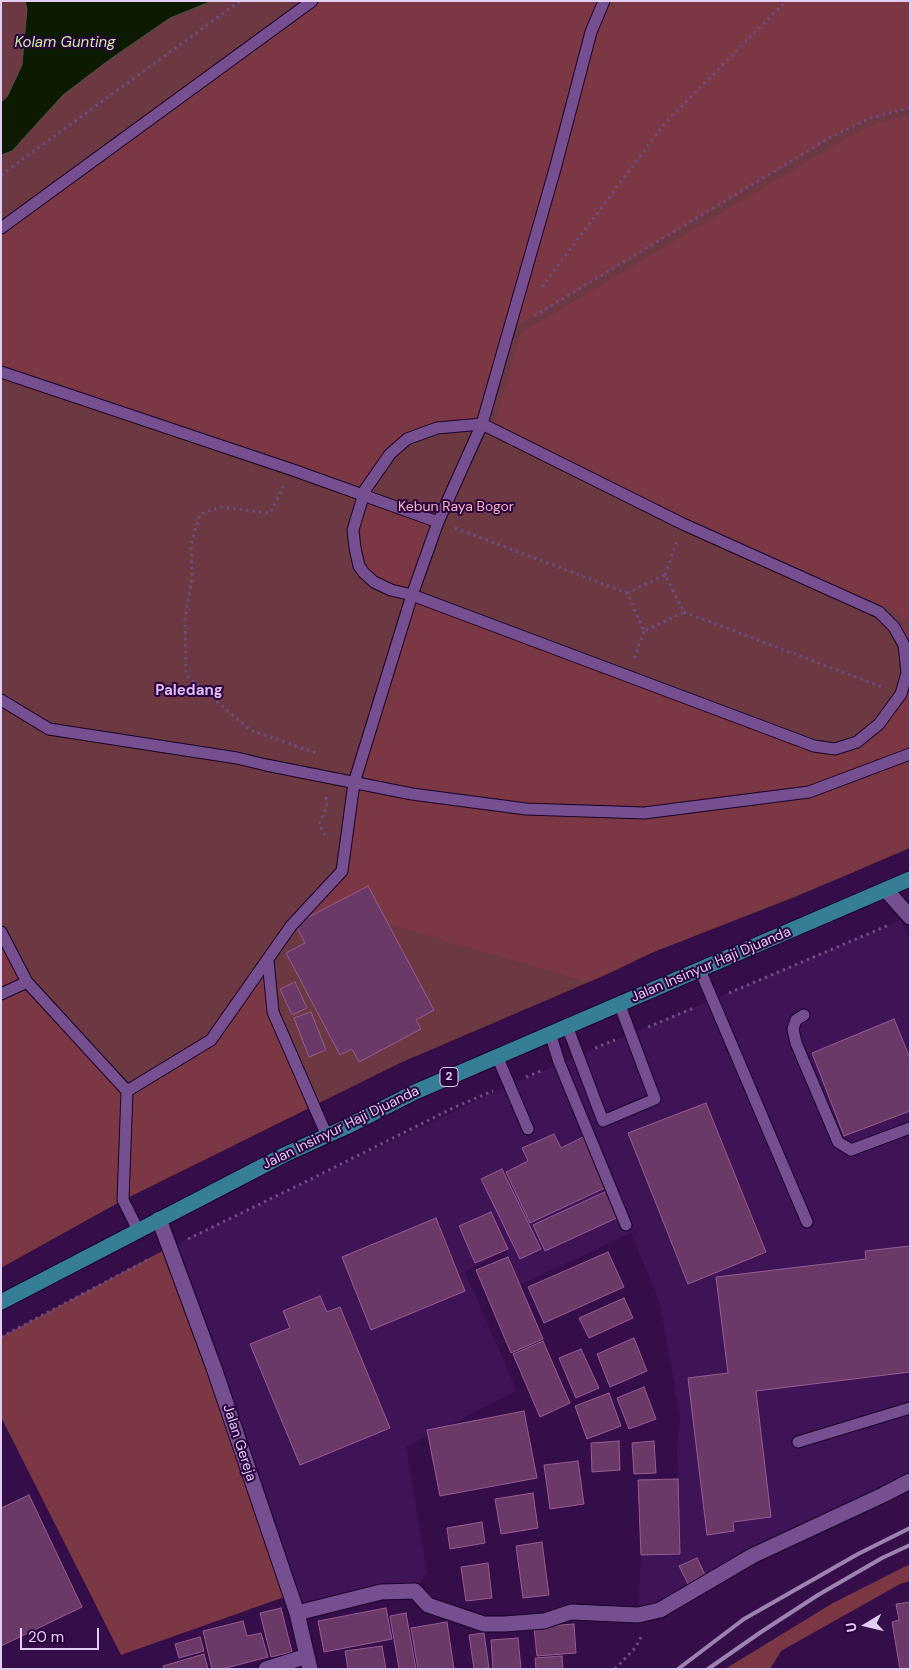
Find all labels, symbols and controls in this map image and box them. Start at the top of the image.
water label: Kolam Gunting [14,34,116,52]
park label: Kebun Raya Bogor [398,499,514,515]
district label: Paledang [155,682,223,700]
street label: Jalan Insinyur Haji Djuanda [629,924,793,1006]
road number: 2 [440,1068,458,1086]
street label: Jalan Insinyur Haji Djuanda [260,1083,422,1173]
street label: Jalan Gereja [219,1403,259,1483]
north arrow [841,1600,891,1650]
scale bar [22,1618,101,1650]
text: U [842,1621,861,1633]
text: 20 m [28,1627,64,1647]

